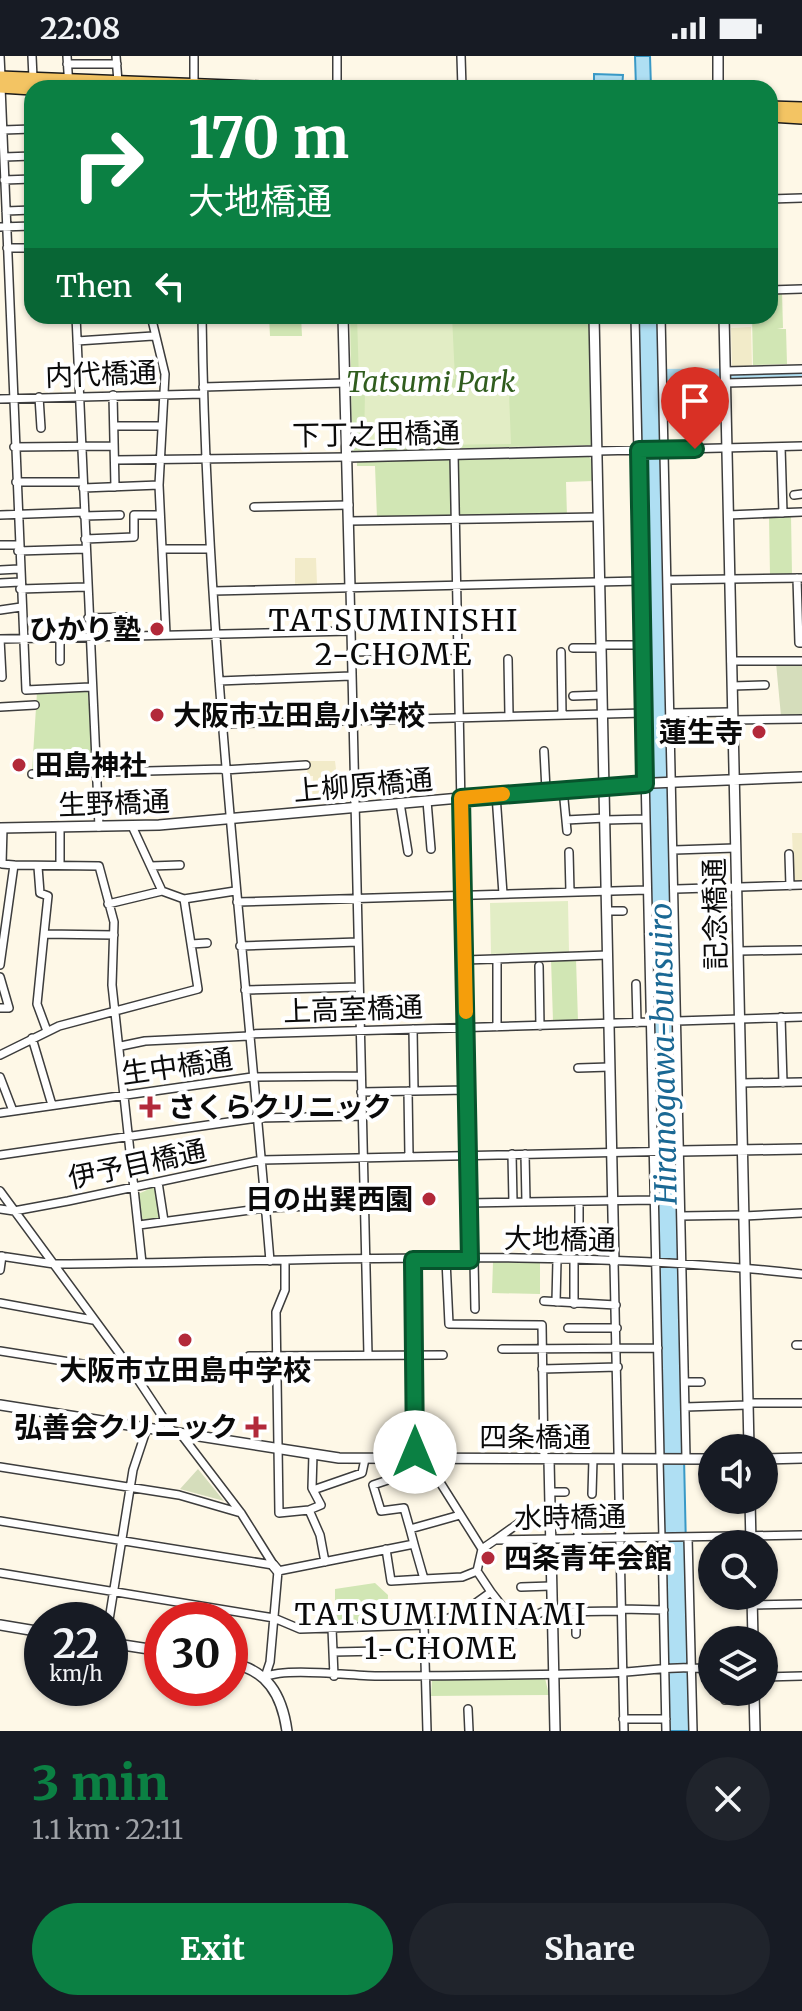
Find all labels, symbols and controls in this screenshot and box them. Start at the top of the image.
text: 22:08 [40,9,120,47]
text: 170 m [188,103,349,173]
icon: right [56,112,160,216]
text: 大地橋通 [188,179,332,224]
icon: left [148,264,192,308]
text: Then [56,267,132,305]
street label: 内代橋通 [44,354,158,394]
park label: Tatsumi Park [346,364,516,400]
pin [661,367,729,449]
icon: arrive [673,379,717,423]
street label: 下丁之田橋通 [292,415,460,453]
district label: TATSUMINISHI 2-CHOME [268,601,520,673]
place label: ひかり塾 [29,611,141,647]
marker: ひかり塾 [148,620,166,638]
place label: 大阪市立田島小学校 [173,697,425,733]
marker: 大阪市立田島小学校 [148,706,166,724]
place label: 蓮生寺 [659,714,743,750]
marker: 蓮生寺 [750,723,768,741]
place label: 田島神社 [35,747,147,783]
marker: 田島神社 [10,756,28,774]
street label: 上柳原橋通 [292,761,434,809]
street label: 生野橋通 [57,783,171,823]
street label: 記念橋通 [696,858,734,970]
water label: Hiranogawa-bunsuiro [641,903,685,1206]
street label: 上高室橋通 [282,989,424,1029]
street label: 生中橋通 [119,1040,235,1092]
place label: さくらクリニック [168,1089,392,1125]
marker: さくらクリニック [139,1096,161,1118]
street label: 伊予目橋通 [65,1132,209,1196]
place label: 日の出巽西園 [245,1181,413,1217]
marker: 日の出巽西園 [420,1190,438,1208]
street label: 大地橋通 [504,1220,616,1258]
marker: 大阪市立田島中学校 [176,1331,194,1349]
place label: 大阪市立田島中学校 [59,1352,311,1388]
place label: 弘善会クリニック [14,1409,238,1445]
position arrow [373,1410,457,1494]
marker: 弘善会クリニック [245,1416,267,1438]
street label: 四条橋通 [479,1419,591,1455]
map controls [698,1434,778,1706]
button: sound [698,1434,778,1514]
street label: 水時橋通 [514,1498,626,1536]
button: search [698,1530,778,1610]
place label: 四条青年会館 [504,1540,672,1576]
marker: 四条青年会館 [479,1549,497,1567]
district label: TATSUMIMINAMI 1-CHOME [294,1595,588,1667]
speed limit sign: 30 [144,1602,248,1706]
text: 22 [53,1619,99,1669]
button: layers [698,1626,778,1706]
text: km/h [50,1661,102,1686]
text: 3 min [32,1753,169,1813]
button: close [686,1757,770,1841]
text: 1.1 km · 22:11 [32,1813,183,1846]
button: Exit [32,1903,393,1995]
button: Share [409,1903,770,1995]

